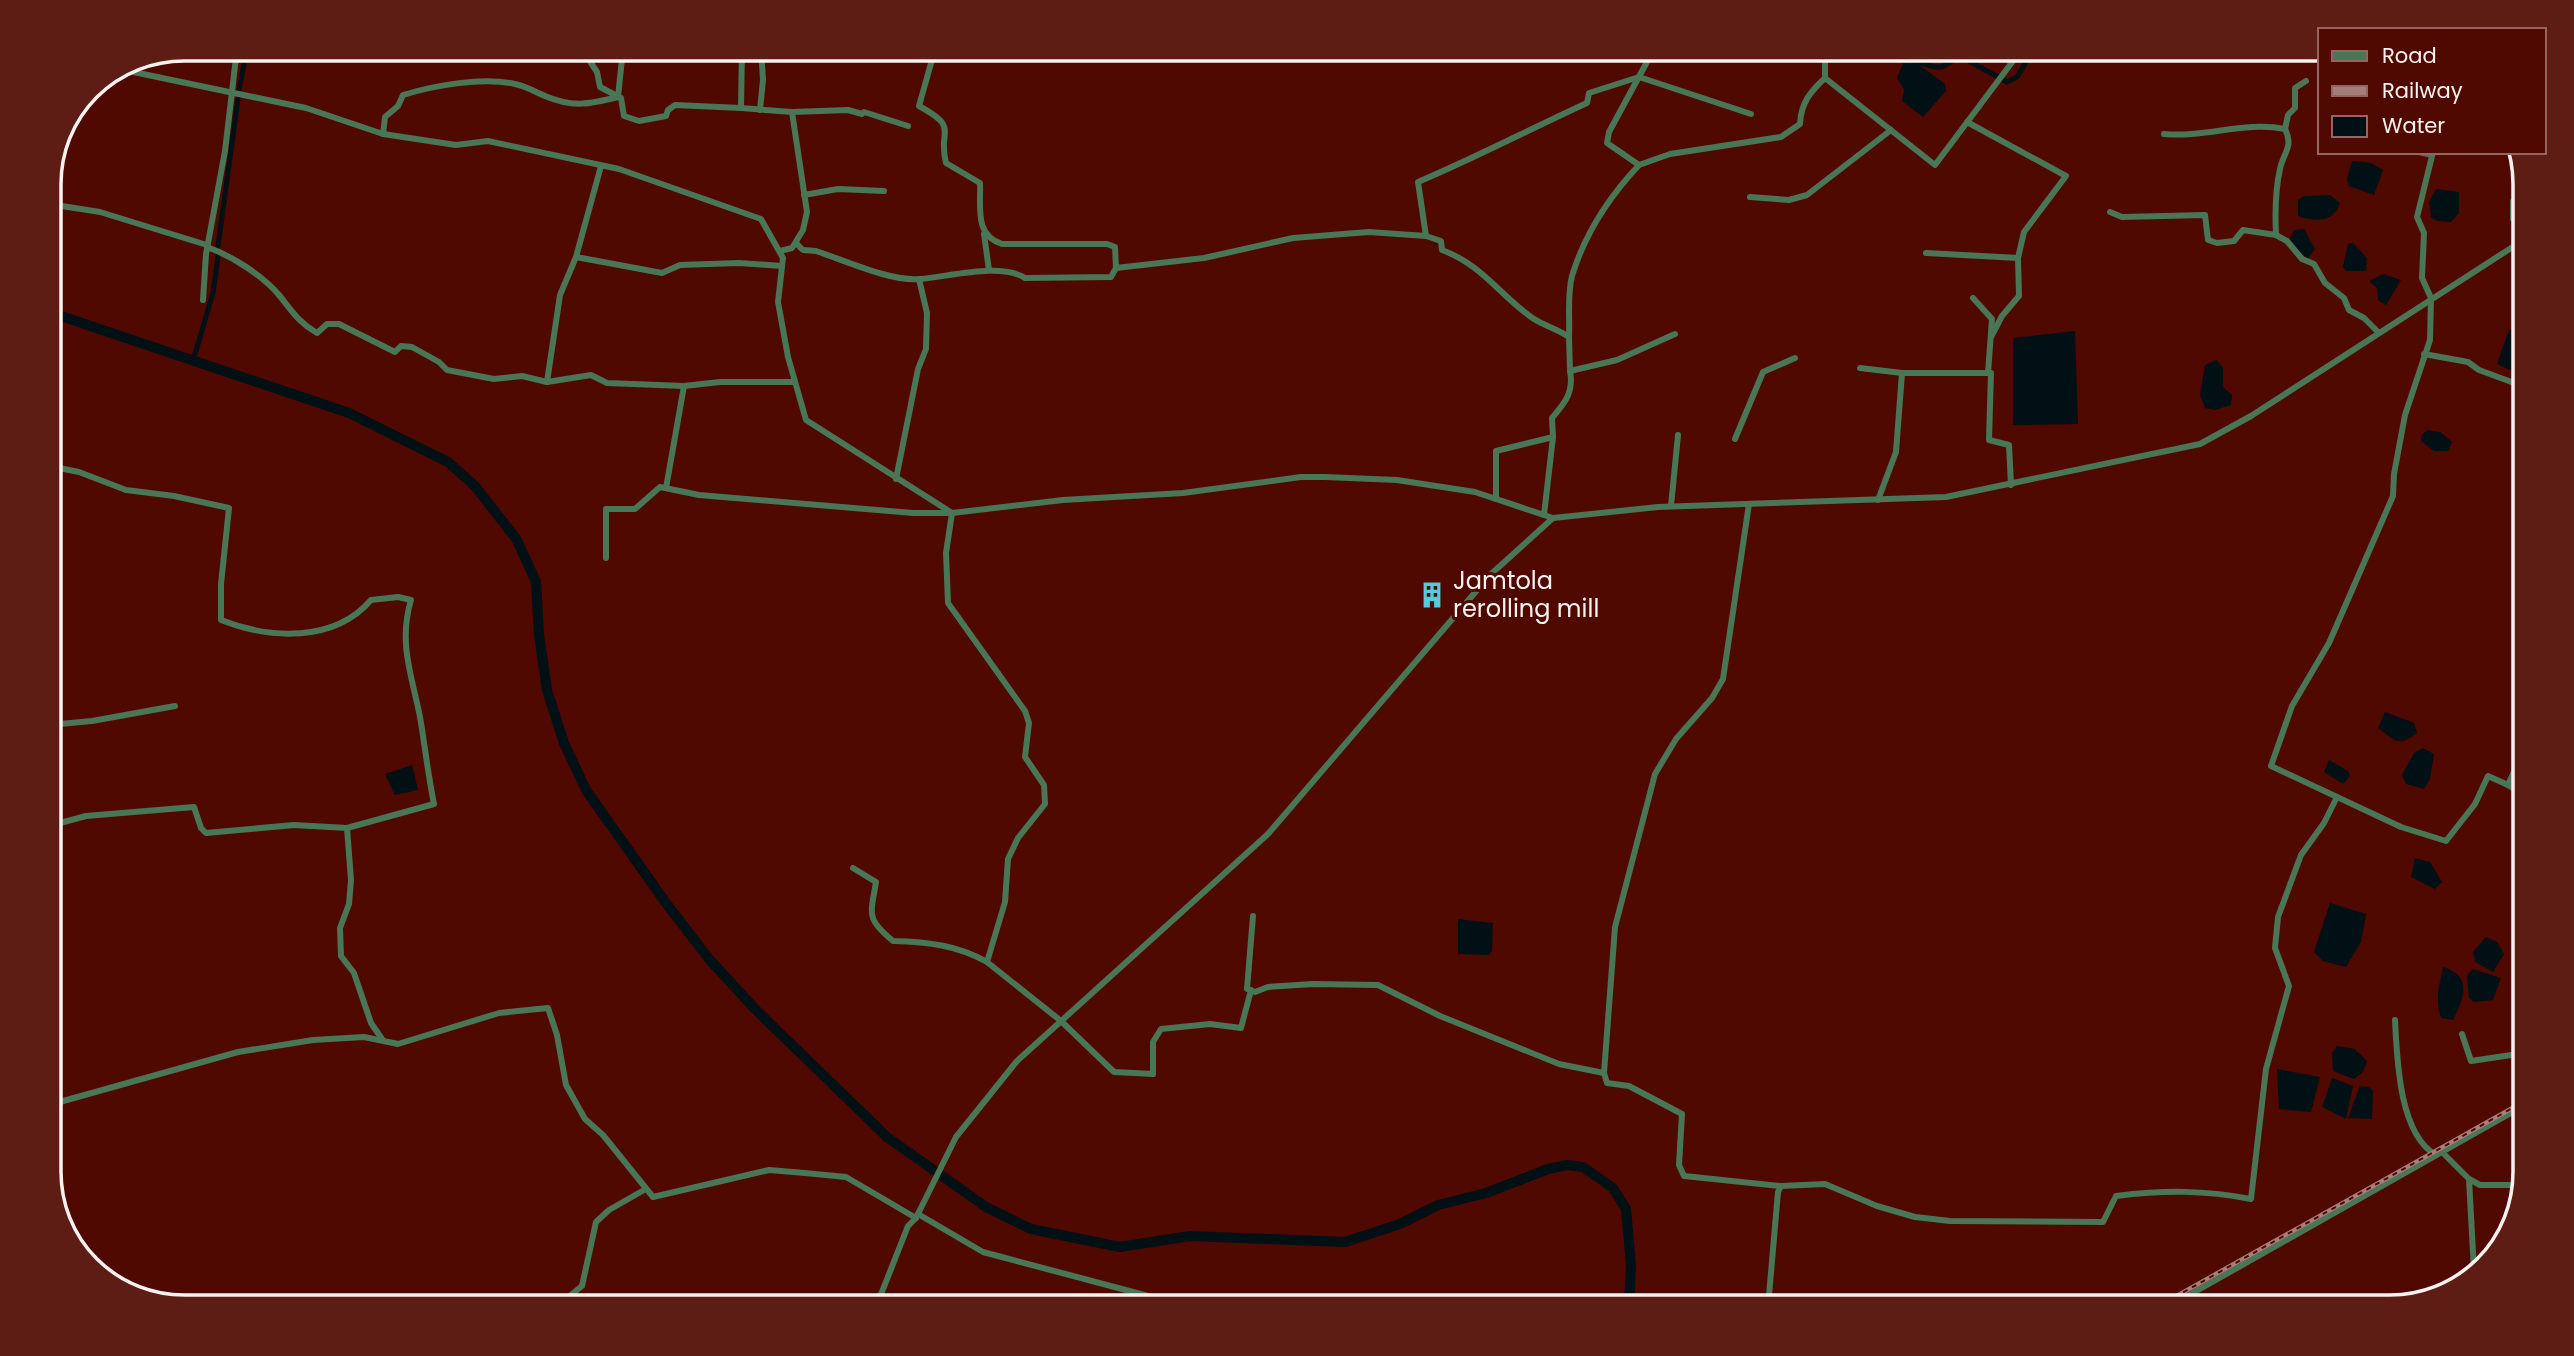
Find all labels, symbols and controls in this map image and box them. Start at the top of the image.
legend [2318,28,2546,154]
text: Road [2382,41,2437,70]
text: Railway [2382,76,2463,105]
text: Water [2382,111,2445,140]
place label: Jamtola rerolling mill [1453,564,1599,625]
building icon: Jamtola rerolling mill [1417,580,1447,610]

